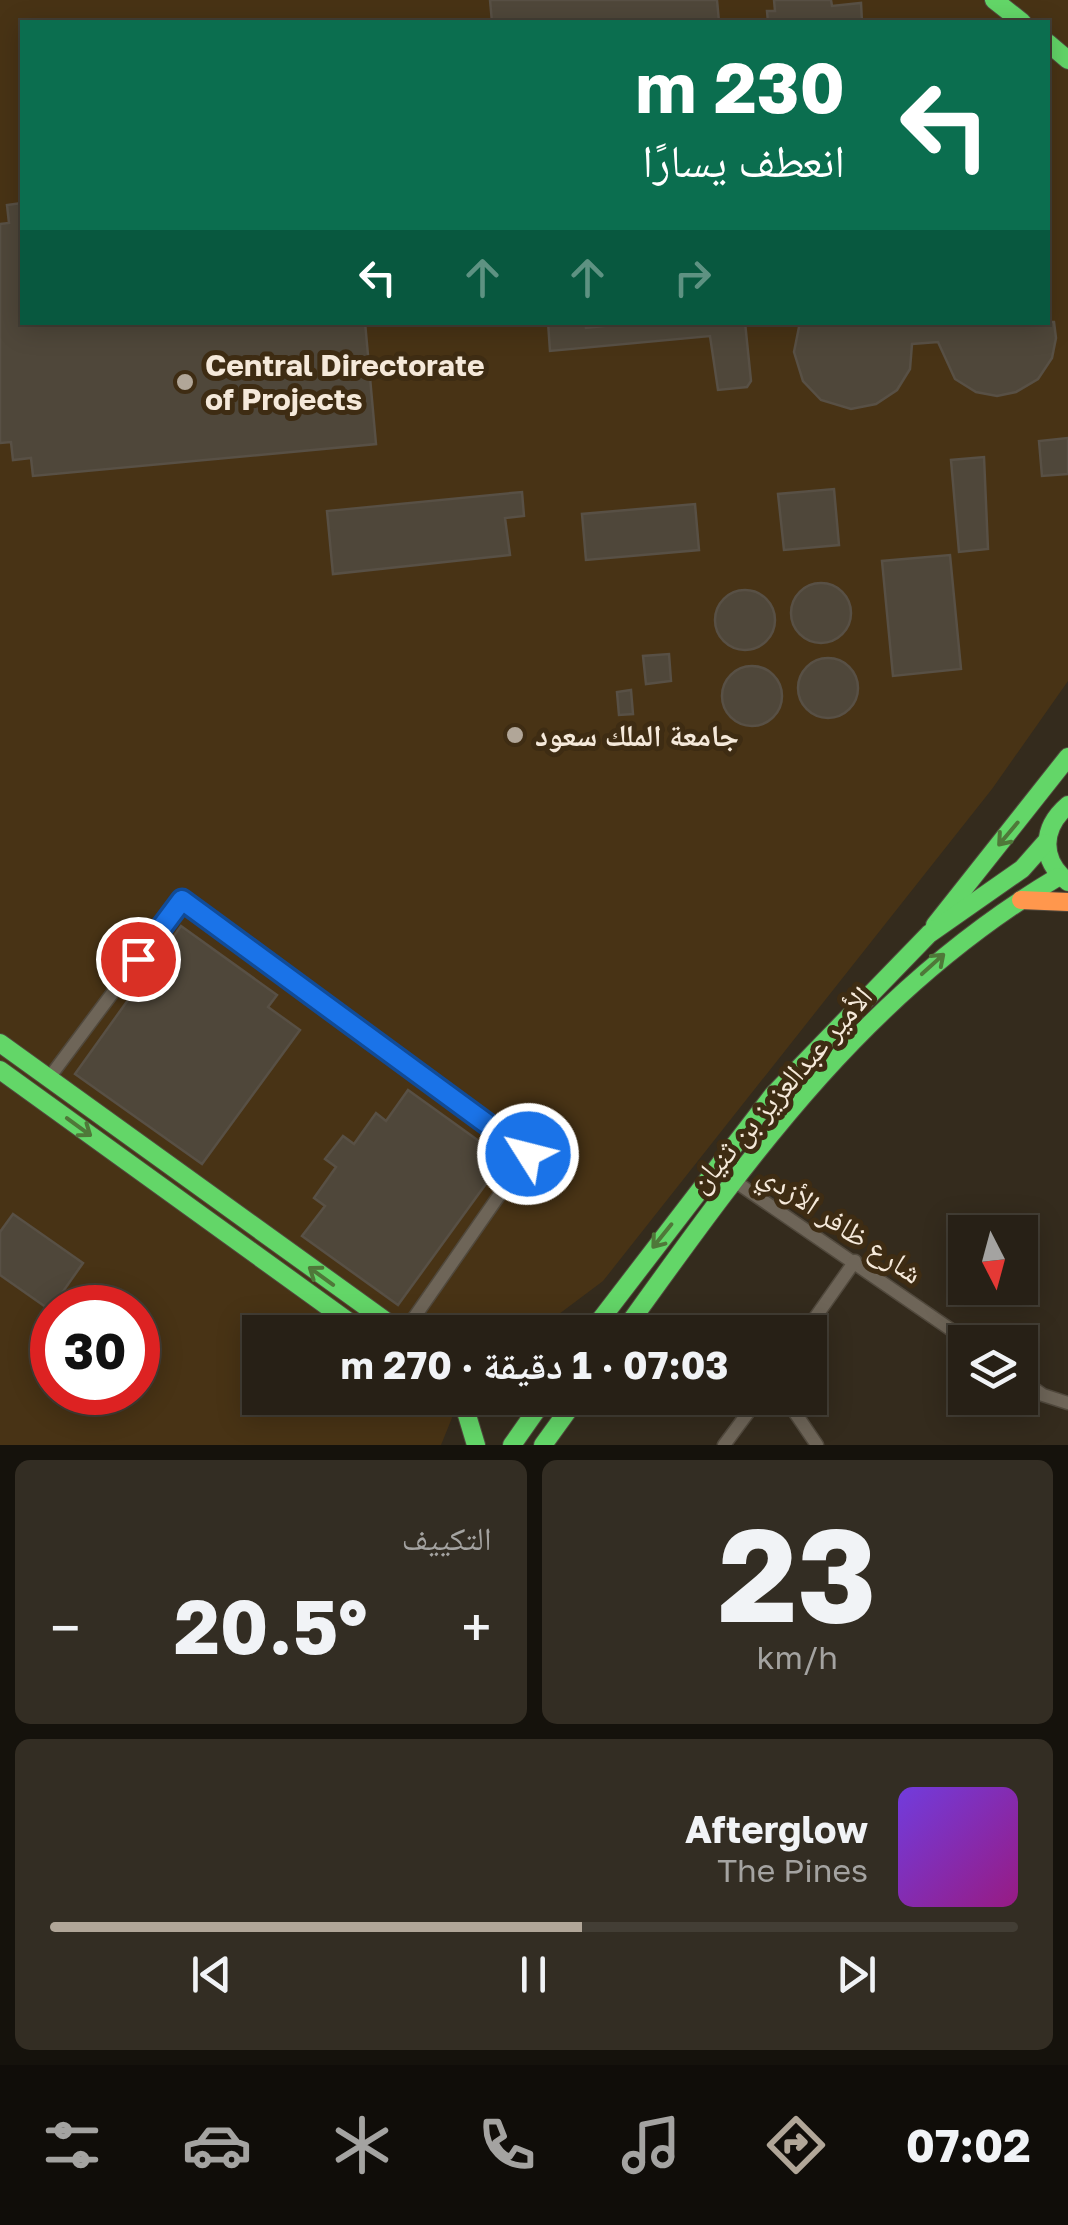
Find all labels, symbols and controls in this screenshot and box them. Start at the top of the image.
text: 230 m [635,44,845,128]
icon: left [880,60,1010,190]
text: انعطف يسارًا [642,133,845,187]
icon: left [350,250,405,305]
icon: ahead [455,250,510,305]
icon: ahead [560,250,615,305]
icon: right [665,250,720,305]
place label: Central Directorate of Projects [205,347,485,417]
marker: Central Directorate of Projects [174,371,196,393]
place label: جامعة الملك سعود [535,717,739,753]
marker: جامعة الملك سعود [504,724,526,746]
one-way arrow [997,820,1019,846]
pin [96,917,181,1002]
icon: arrive [111,932,166,987]
one-way arrow [920,953,945,976]
street label: الأمير عبدالعزيز بن ثنيان [681,979,880,1200]
position arrow [476,1102,580,1206]
one-way arrow [65,1116,92,1137]
street label: شارع ظافر الأزدي [749,1155,930,1296]
north arrow [948,1215,1038,1305]
map controls [948,1215,1038,1415]
one-way arrow [651,1223,673,1249]
one-way arrow [308,1266,336,1287]
speed limit sign: 30 [30,1285,160,1415]
button: layers [948,1325,1038,1415]
text: 07:03 · 1 دقيقة · 270 m [340,1342,729,1387]
text: 23 [718,1495,877,1651]
text: التكييف [402,1519,492,1557]
text: 20.5° [174,1580,368,1671]
text: − [50,1594,80,1660]
text: + [461,1594,491,1660]
text: km/h [757,1638,838,1676]
text: Afterglow [685,1806,868,1851]
text: The Pines [717,1851,868,1889]
icon: previous [184,1947,239,2002]
icon: pause [506,1947,561,2002]
icon: next [829,1947,884,2002]
icon: filters [37,2110,107,2180]
icon: car [182,2110,252,2180]
icon: climate [327,2110,397,2180]
icon: phone [472,2110,542,2180]
icon: music [616,2110,686,2180]
icon: directions [761,2110,831,2180]
text: 07:02 [906,2118,1031,2172]

